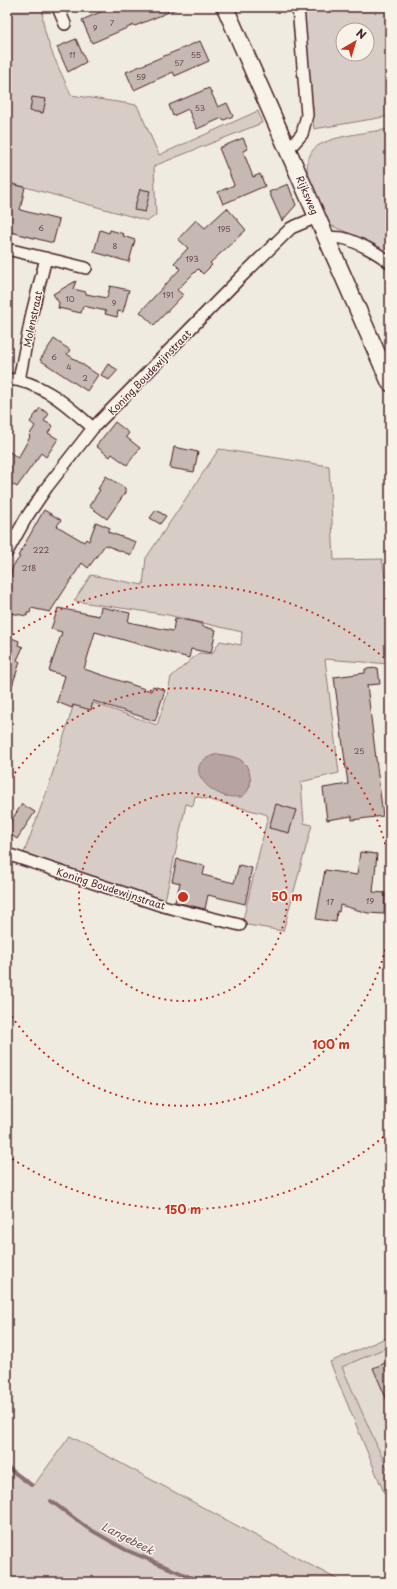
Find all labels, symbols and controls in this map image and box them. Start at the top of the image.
house number: 7 [110,17,115,29]
house number: 9 [93,22,98,34]
north arrow [335,22,375,62]
text: N [353,24,370,43]
house number: 11 [69,49,75,61]
house number: 55 [191,49,201,61]
house number: 57 [174,57,184,69]
house number: 59 [136,71,146,83]
house number: 53 [195,102,205,114]
street label: Rijksweg [293,173,323,217]
house number: 6 [38,222,44,234]
house number: 195 [217,223,231,235]
house number: 8 [113,240,118,252]
house number: 193 [185,253,199,265]
street label: Molenstraat [19,289,45,349]
house number: 191 [162,289,174,301]
house number: 10 [65,293,75,305]
house number: 9 [112,297,117,309]
street label: Koning Boudewijnstraat [104,326,194,418]
house number: 6 [51,351,57,363]
house number: 4 [66,361,72,373]
house number: 2 [82,372,88,384]
house number: 222 [33,544,50,556]
house number: 218 [22,562,36,574]
house number: 25 [354,745,364,757]
street label: Koning Boudewijnstraat [55,863,167,913]
text: 50 m [271,887,303,905]
centre of rings [176,890,190,904]
house number: 19 [366,895,374,907]
house number: 17 [326,896,335,908]
text: 100 m [312,1035,350,1053]
text: 150 m [165,1200,201,1218]
water label: Langebeek [99,1518,158,1559]

